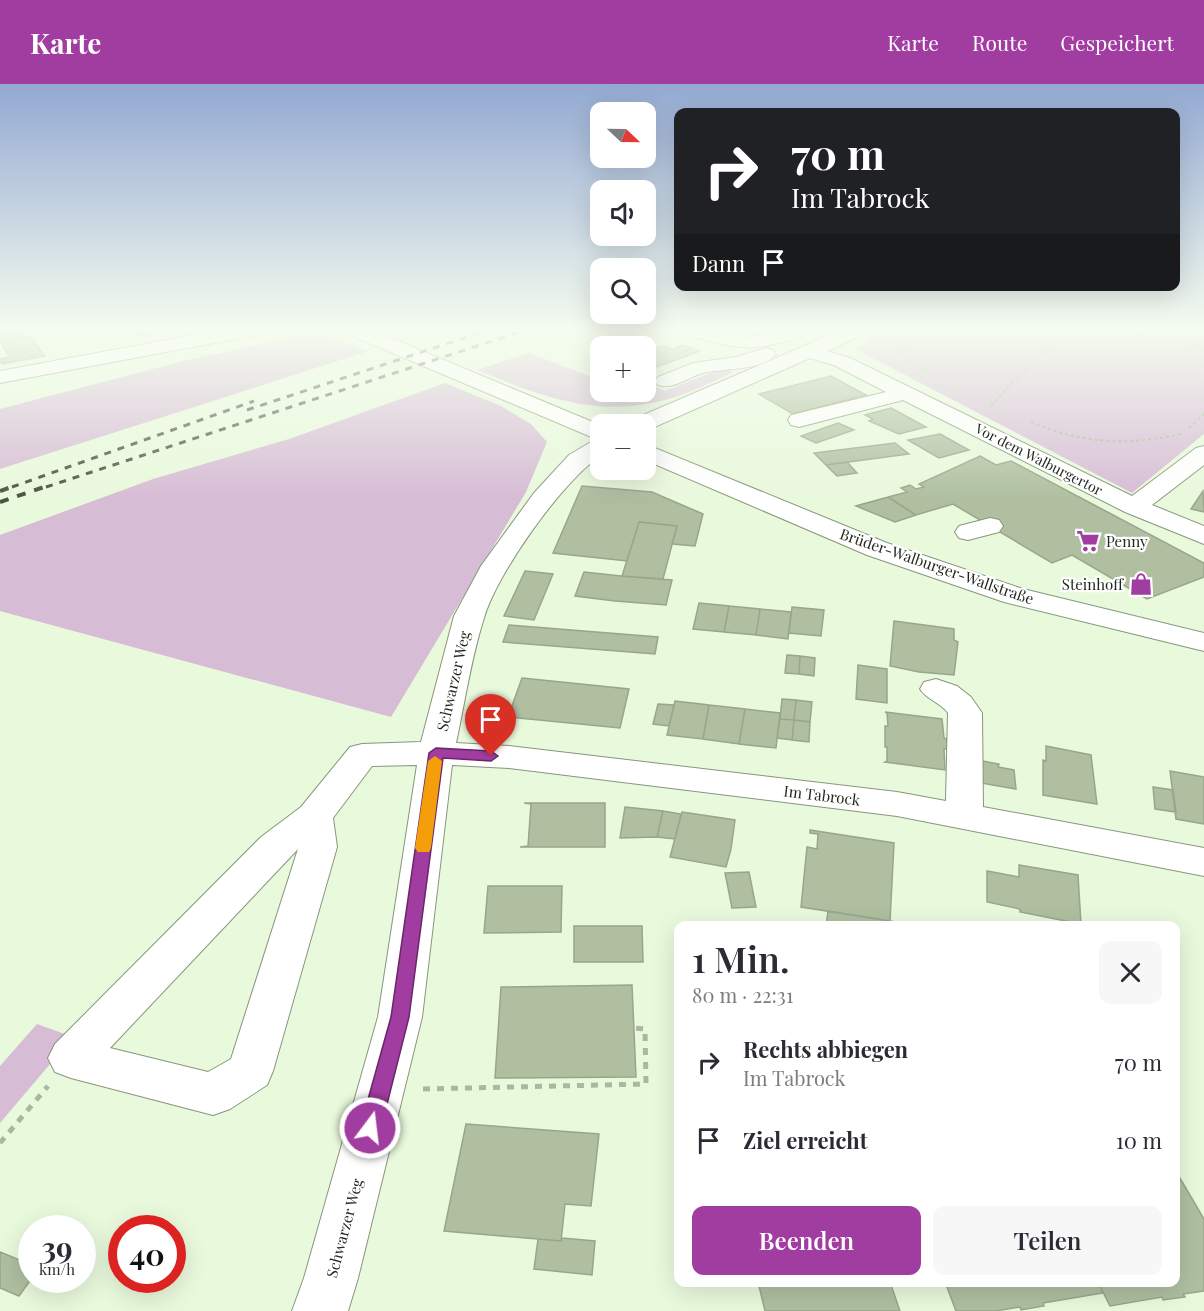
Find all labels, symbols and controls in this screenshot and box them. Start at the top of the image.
text: Karte [30,24,101,61]
text: Karte [887,28,939,56]
text: Route [972,28,1027,56]
text: Gespeichert [1060,28,1174,56]
north arrow [590,102,656,168]
map controls [590,102,656,480]
text: 70 m [791,125,885,181]
icon: right [692,132,770,210]
text: Im Tabrock [791,179,929,215]
button: sound [590,180,656,246]
icon: arrive [757,246,790,279]
text: Dann [692,248,745,278]
button: search [590,258,656,324]
button: + [590,336,656,402]
button: − [590,414,656,480]
street label: Vor dem Walburgertor [971,418,1107,500]
street label: Brüder-Walburger-Wallstraße [837,523,1037,609]
supermarket icon: Penny [1075,528,1101,554]
place label: Penny [1106,531,1148,551]
shop icon: Steinhoff [1128,571,1154,597]
place label: Steinhoff [1062,574,1124,594]
street label: Schwarzer Weg [432,629,474,733]
pin [465,694,516,756]
icon: arrive [474,703,507,736]
street label: Im Tabrock [783,780,862,810]
text: 1 Min. [692,934,789,982]
button: close [1099,941,1162,1004]
text: 80 m · 22:31 [692,981,793,1008]
text: Rechts abbiegen [743,1034,908,1064]
icon: right [692,1046,725,1079]
text: 70 m [1115,1047,1162,1077]
text: Im Tabrock [743,1064,846,1091]
position arrow [338,1096,402,1160]
icon: arrive [692,1124,725,1157]
text: Ziel erreicht [743,1125,867,1155]
text: 10 m [1116,1125,1162,1155]
street label: Schwarzer Weg [321,1176,367,1280]
button: Beenden [692,1206,921,1275]
button: Teilen [933,1206,1162,1275]
speed limit sign: 40 [108,1215,186,1293]
text: 39 [41,1227,73,1267]
text: km/h [39,1259,75,1279]

